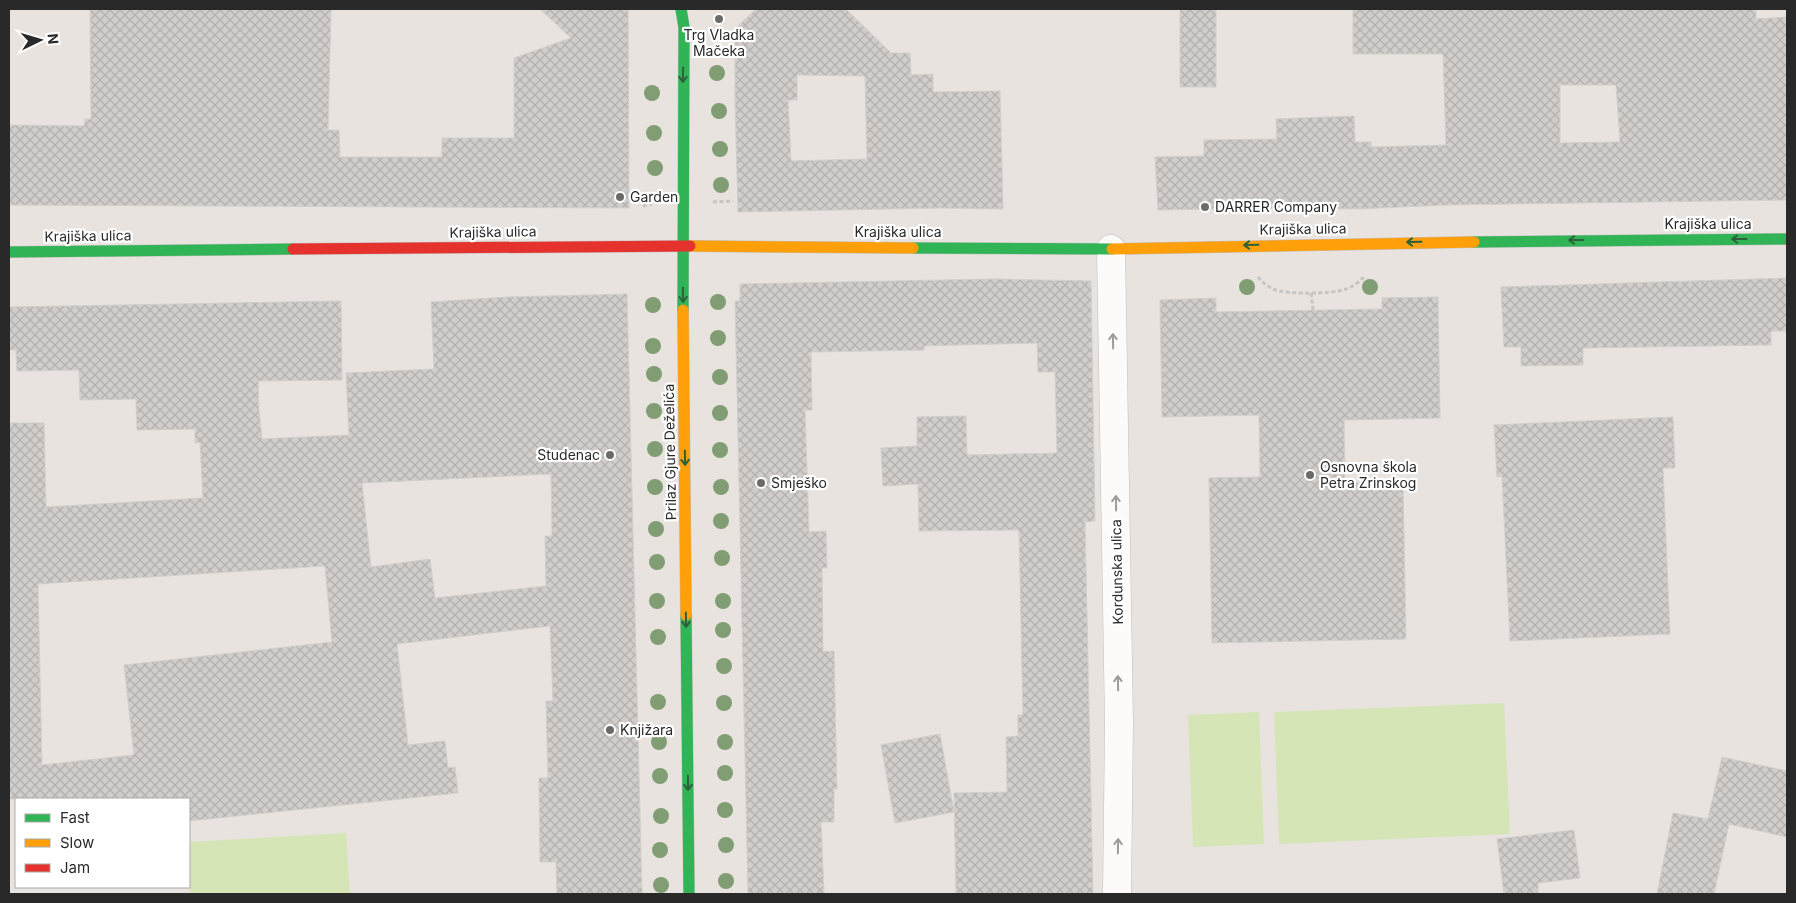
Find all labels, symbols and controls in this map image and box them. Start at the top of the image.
marker: Trg Vladka Mačeka [713,13,725,25]
north arrow [15,15,65,65]
place label: Trg Vladka Mačeka [684,26,754,59]
text: N [45,33,62,45]
one-way arrow [678,66,688,83]
place label: Garden [630,188,678,205]
marker: Garden [614,191,626,203]
place label: DARRER Company [1215,198,1337,215]
marker: DARRER Company [1199,201,1211,213]
street label: Krajiška ulica [1664,215,1752,232]
street label: Krajiška ulica [1259,219,1347,238]
street label: Krajiška ulica [449,222,537,241]
street label: Krajiška ulica [854,223,942,240]
street label: Krajiška ulica [44,226,132,245]
one-way arrow [1731,234,1747,244]
one-way arrow [1568,235,1584,245]
one-way arrow [1406,237,1422,247]
one-way arrow [1243,240,1260,250]
one-way arrow [678,286,688,303]
one-way arrow [1108,333,1118,349]
street label: Prilaz Gjure Deželića [660,384,679,520]
place label: Studenac [537,446,600,463]
marker: Studenac [604,449,616,461]
one-way arrow [680,449,690,465]
place label: Osnovna škola Petra Zrinskog [1320,458,1417,491]
marker: Osnovna škola Petra Zrinskog [1304,469,1316,481]
place label: Smješko [771,474,827,491]
marker: Smješko [755,477,767,489]
one-way arrow [1111,495,1120,511]
street label: Kordunska ulica [1107,519,1126,625]
one-way arrow [682,612,691,628]
one-way arrow [1114,675,1123,691]
place label: Knjižara [620,721,673,738]
marker: Knjižara [604,724,616,736]
one-way arrow [683,774,693,790]
legend [15,798,190,888]
text: Fast [60,808,90,827]
text: Slow [60,833,94,852]
one-way arrow [1113,838,1123,854]
text: Jam [60,858,90,877]

